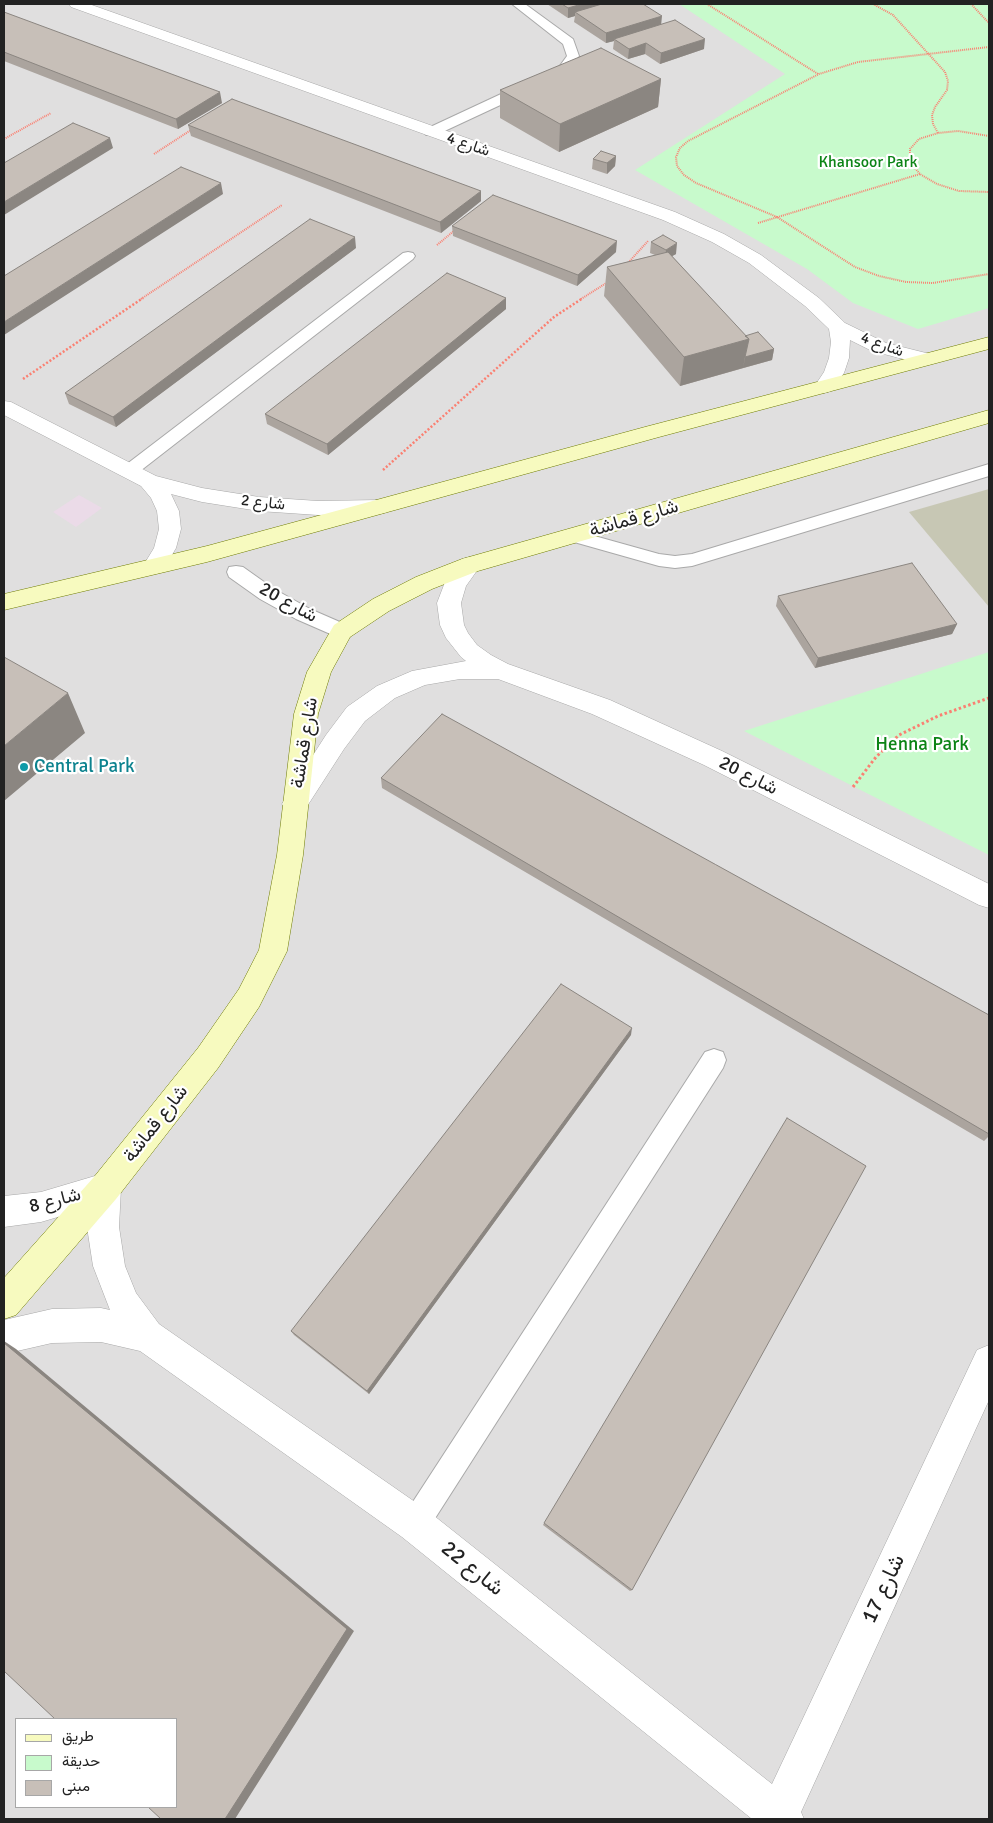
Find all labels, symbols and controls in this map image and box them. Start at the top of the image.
street label: شارع 4 [444,129,492,161]
park label: Khansoor Park [819,153,917,173]
street label: شارع 4 [858,328,906,362]
street label: شارع 2 [240,491,286,515]
street label: شارع قماشة [587,495,681,543]
street label: شارع 20 [255,578,321,628]
street label: شارع قماشة [287,696,323,790]
park label: Henna Park [875,734,969,756]
street label: شارع 20 [715,752,781,800]
place label: Central Park [34,756,135,778]
marker: Central Park [18,761,30,773]
street label: شارع قماشة [119,1081,193,1167]
street label: شارع 8 [27,1184,83,1218]
street label: شارع 22 [435,1536,509,1602]
street label: شارع 17 [857,1550,911,1628]
legend [15,1718,178,1808]
text: طريق [62,1727,94,1745]
text: حديقة [62,1752,100,1770]
text: مبنى [62,1777,90,1795]

